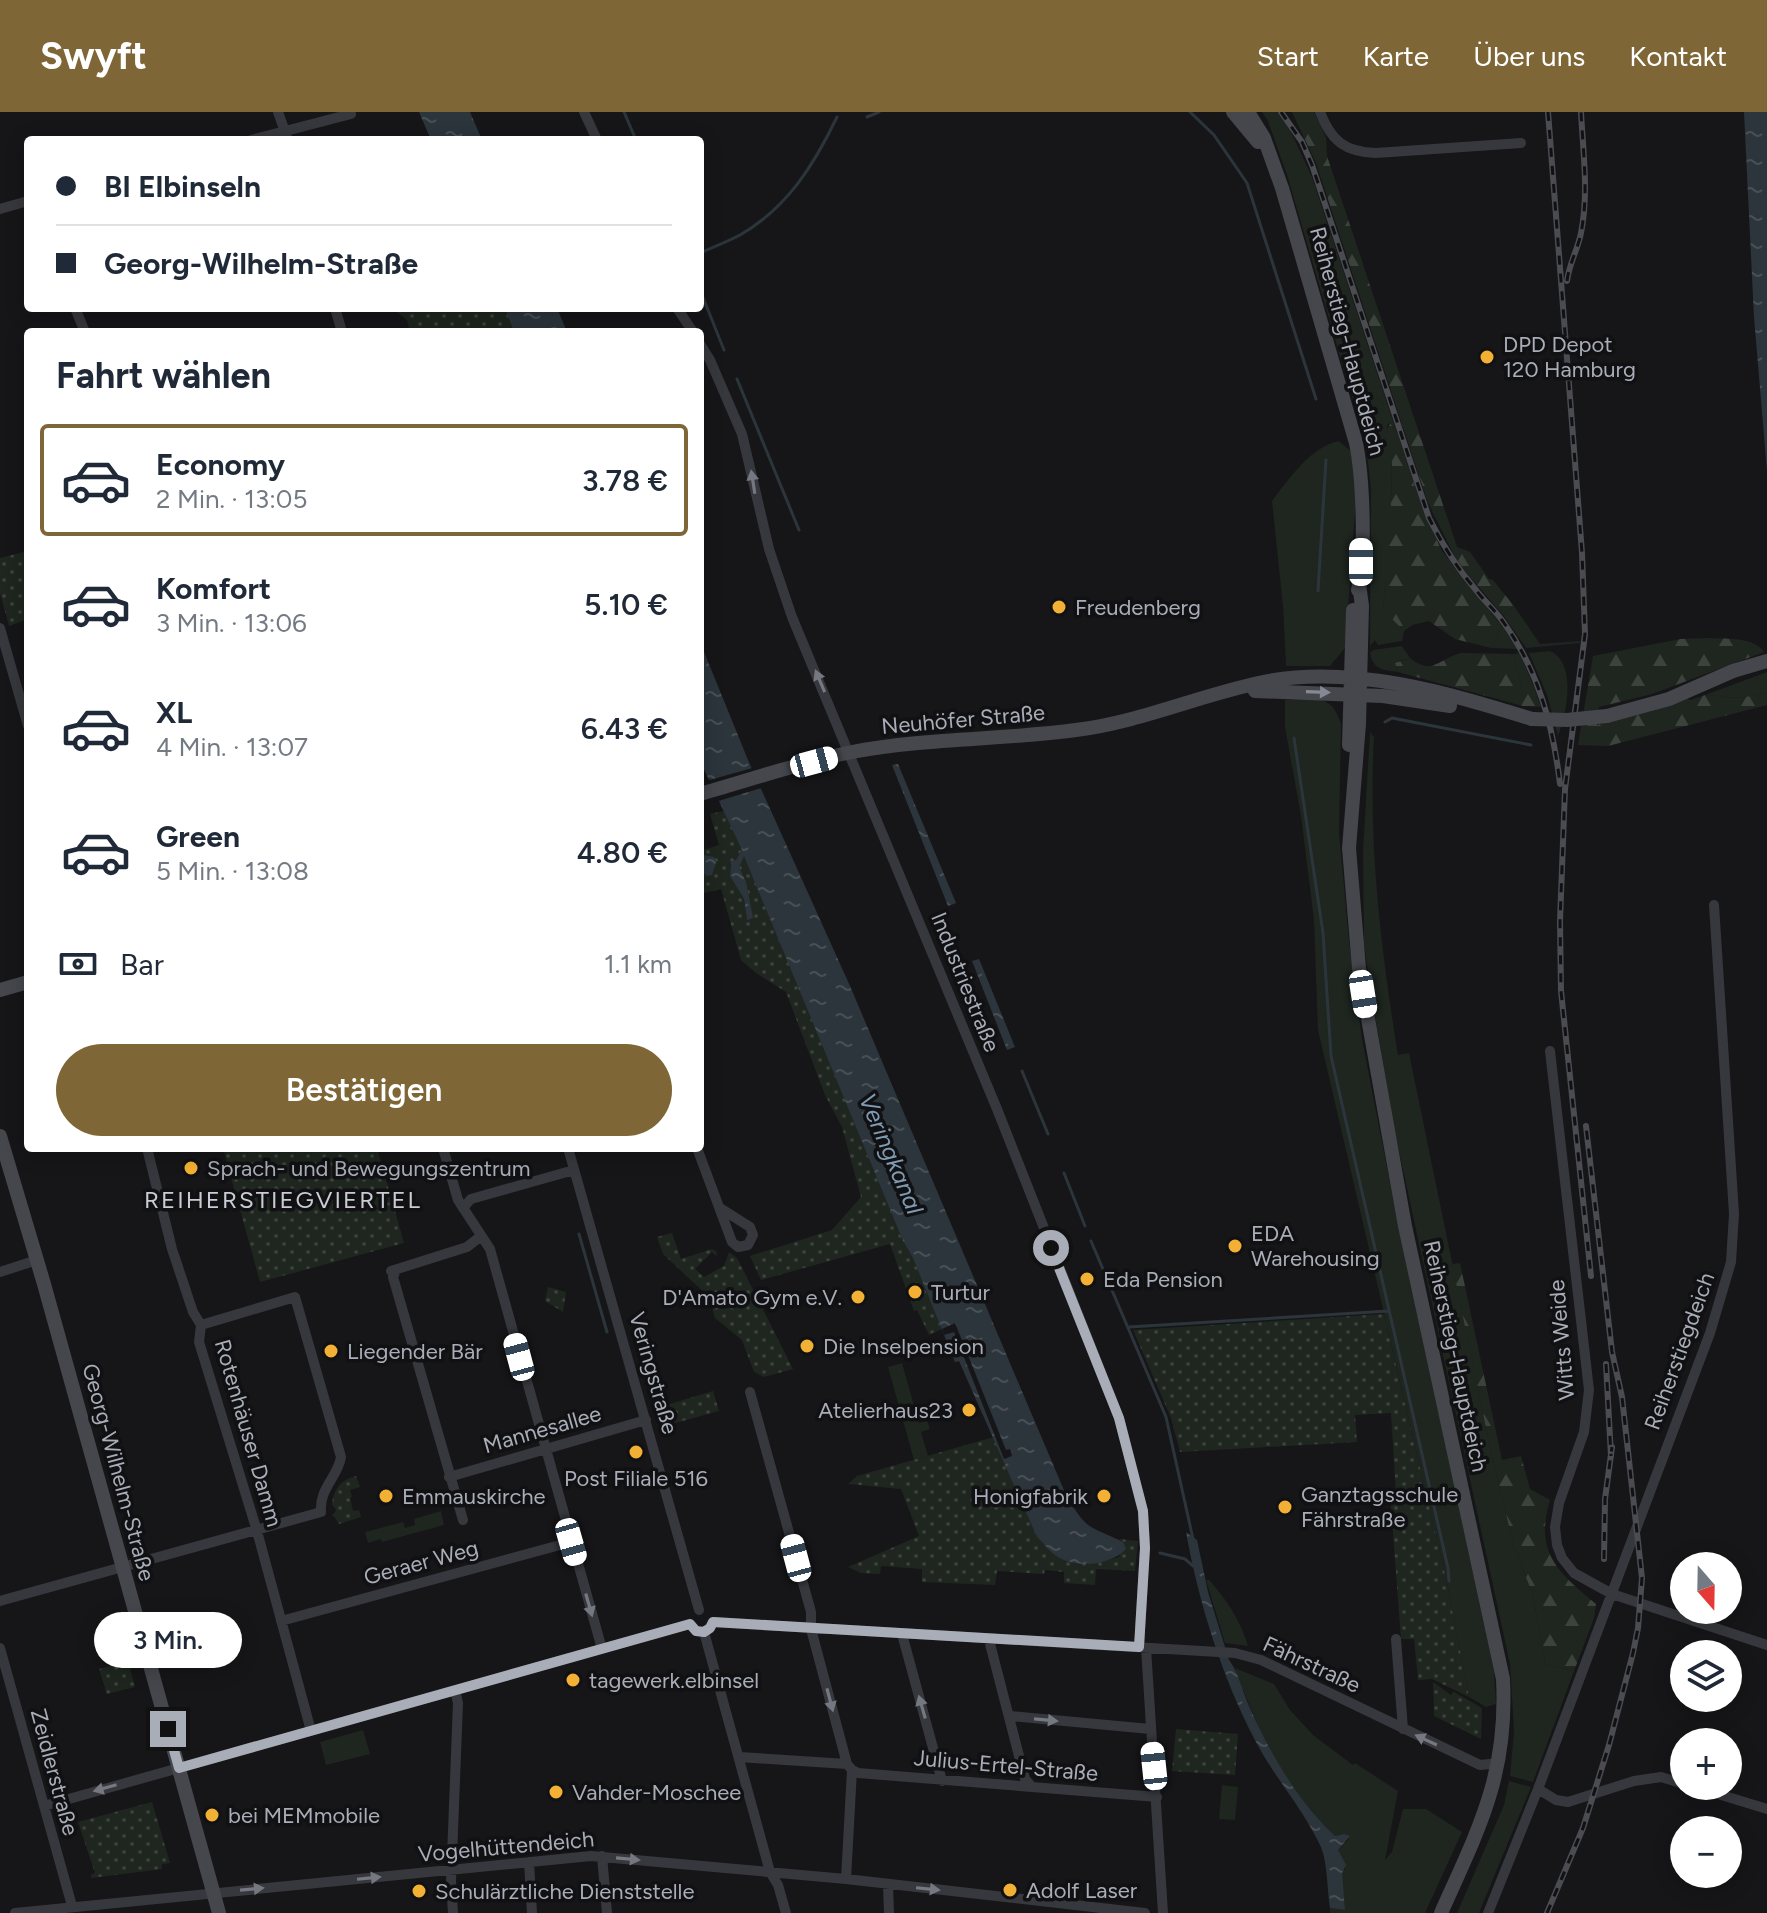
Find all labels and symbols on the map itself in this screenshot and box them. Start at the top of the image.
street label: Reiherstieg-Hauptdeich [1304,224,1391,459]
place label: DPD Depot 120 Hamburg [1503,331,1636,383]
marker: DPD Depot 120 Hamburg [1478,348,1496,366]
one-way arrow [746,470,758,495]
car [1349,538,1373,586]
place label: Freudenberg [1075,594,1201,621]
marker: Freudenberg [1050,598,1068,616]
one-way arrow [813,669,826,692]
one-way arrow [1306,685,1332,698]
street label: Neuhöfer Straße [880,699,1046,740]
car [788,744,840,780]
street label: Industriestraße [925,908,1006,1056]
car [1347,968,1379,1020]
water label: Veringkanal [853,1089,930,1219]
place label: Sprach- und Bewegungszentrum [207,1155,530,1182]
marker: Sprach- und Bewegungszentrum [182,1159,200,1177]
district label: REIHERSTIEGVIERTEL [144,1185,422,1214]
place label: EDA Warehousing [1251,1220,1380,1272]
route start [1033,1230,1069,1266]
marker: EDA Warehousing [1226,1237,1244,1255]
street label: Reiherstieg-Hauptdeich [1418,1238,1493,1474]
place label: Eda Pension [1103,1266,1223,1293]
street label: Reiherstiegdeich [1638,1269,1720,1434]
marker: Eda Pension [1078,1270,1096,1288]
place label: Turtur [931,1279,990,1306]
street label: Witts Weide [1543,1279,1580,1401]
marker: Turtur [906,1283,924,1301]
place label: D'Amato Gym e.V. [662,1284,842,1311]
marker: D'Amato Gym e.V. [849,1288,867,1306]
street label: Veringstraße [623,1309,684,1437]
car [501,1331,537,1383]
place label: Die Inselpension [823,1333,984,1360]
street label: Rotenhäuser Damm [209,1336,288,1530]
marker: Die Inselpension [798,1337,816,1355]
place label: Liegender Bär [347,1338,483,1365]
marker: Liegender Bär [322,1342,340,1360]
street label: Georg-Wilhelm-Straße [76,1360,161,1584]
place label: Atelierhaus23 [818,1397,953,1424]
street label: Mannesallee [480,1400,604,1459]
marker: Atelierhaus23 [960,1401,978,1419]
marker: Post Filiale 516 [627,1443,645,1461]
place label: Post Filiale 516 [564,1465,708,1492]
place label: Ganztagsschule Fährstraße [1301,1481,1458,1533]
place label: Emmauskirche [402,1483,546,1510]
place label: Honigfabrik [973,1483,1088,1510]
marker: Emmauskirche [377,1487,395,1505]
marker: Honigfabrik [1095,1487,1113,1505]
marker: Ganztagsschule Fährstraße [1276,1498,1294,1516]
car [553,1516,589,1568]
car [778,1532,814,1584]
street label: Geraer Weg [361,1534,481,1591]
north arrow [1670,1552,1742,1624]
one-way arrow [583,1593,596,1617]
callout: 3 Min. [94,1613,242,1669]
street label: Fährstraße [1259,1630,1365,1699]
place label: tagewerk.elbinsel [589,1667,759,1694]
marker: tagewerk.elbinsel [564,1671,582,1689]
one-way arrow [825,1688,837,1713]
one-way arrow [915,1695,928,1719]
street label: Zeidlerstraße [25,1706,84,1838]
route end [150,1711,186,1747]
one-way arrow [1034,1713,1059,1726]
one-way arrow [1415,1733,1438,1746]
car [1140,1741,1168,1791]
street label: Julius-Ertel-Straße [913,1744,1099,1787]
place label: Vahder-Moschee [572,1779,741,1806]
one-way arrow [93,1782,117,1795]
marker: Vahder-Moschee [547,1783,565,1801]
place label: bei MEMmobile [228,1802,380,1829]
marker: bei MEMmobile [203,1806,221,1824]
street label: Vogelhüttendeich [417,1825,595,1868]
one-way arrow [616,1852,641,1865]
one-way arrow [357,1872,382,1885]
place label: Adolf Laser [1026,1877,1138,1904]
place label: Schulärztliche Dienststelle [435,1878,694,1905]
marker: Adolf Laser [1001,1881,1019,1899]
one-way arrow [240,1882,265,1895]
marker: Schulärztliche Dienststelle [410,1882,428,1900]
one-way arrow [916,1883,941,1896]

